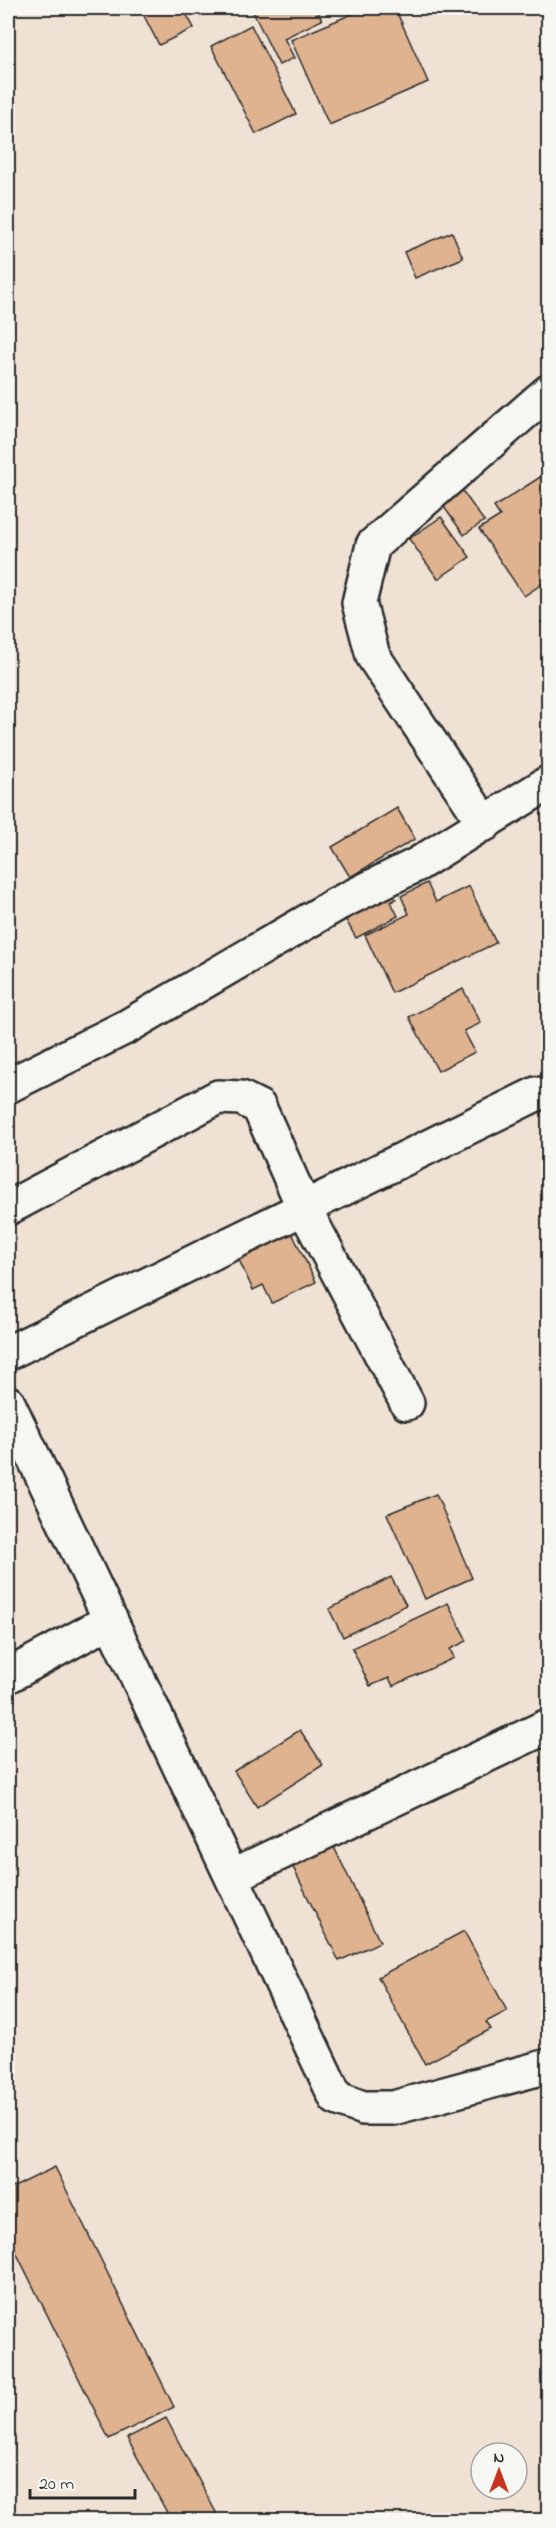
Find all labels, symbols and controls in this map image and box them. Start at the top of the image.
north arrow [469,2441,529,2501]
text: N [494,2446,505,2470]
scale bar [30,2462,135,2500]
text: 20 m [39,2472,74,2498]

